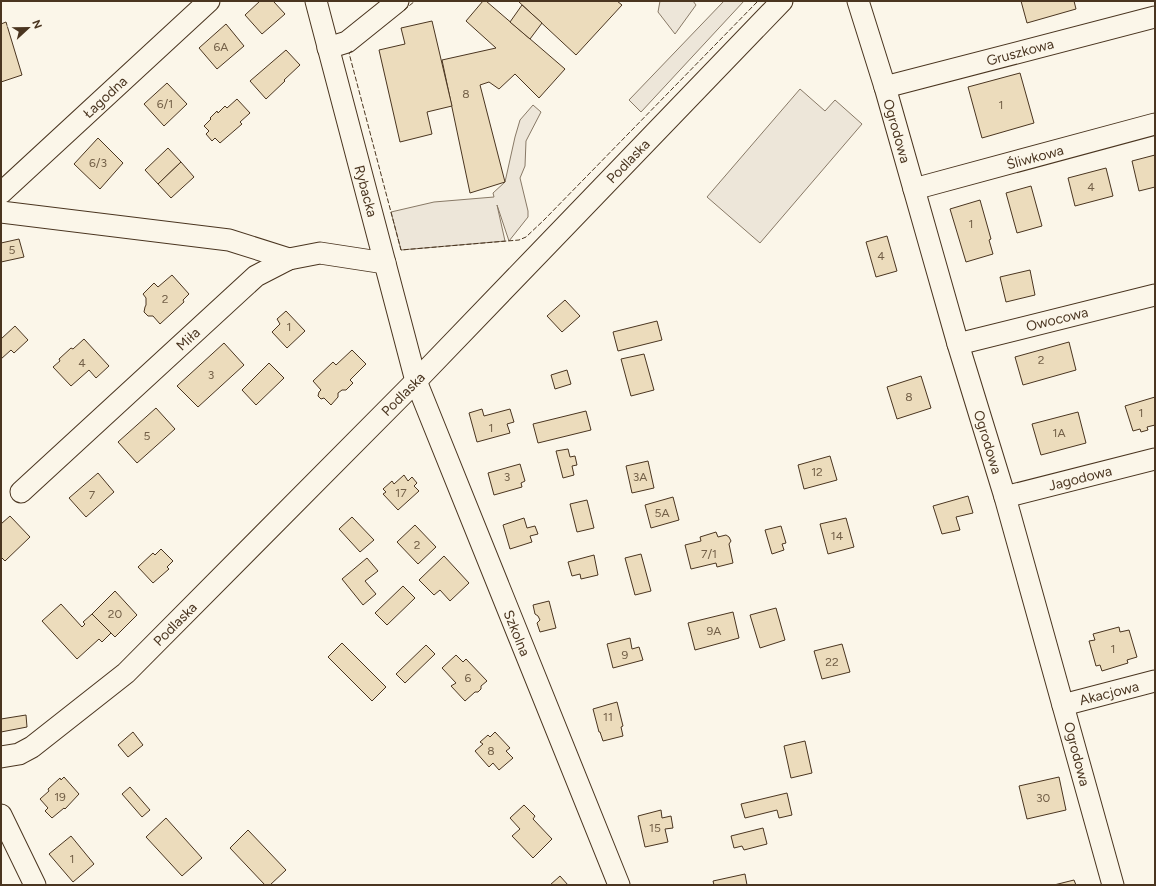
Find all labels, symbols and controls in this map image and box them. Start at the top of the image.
north arrow [8,8,48,48]
text: N [29,18,44,31]
street label: Gruszkowa [985,35,1056,70]
house number: 6A [214,40,228,54]
street label: Łagodna [80,73,131,122]
house number: 8 [462,87,470,101]
house number: 6/1 [157,97,173,111]
street label: Ogrodowa [879,97,914,165]
house number: 1 [999,98,1003,112]
street label: Podlaska [603,136,654,187]
street label: Śliwkowa [1005,142,1066,173]
house number: 6/3 [89,156,107,170]
street label: Rybacka [350,163,381,219]
house number: 4 [1087,180,1095,194]
house number: 1 [969,217,973,231]
house number: 5 [9,243,16,257]
house number: 4 [877,249,885,263]
house number: 2 [162,292,168,306]
street label: Owocowa [1024,304,1090,335]
house number: 1 [287,320,291,334]
street label: Miła [173,324,204,355]
house number: 2 [1038,353,1044,367]
house number: 4 [78,356,86,370]
house number: 3 [208,368,214,382]
street label: Podlaska [378,369,429,420]
house number: 8 [905,390,913,404]
house number: 1 [1139,406,1143,420]
street label: Ogrodowa [970,408,1005,476]
house number: 1 [489,421,493,435]
house number: 1A [1052,426,1066,440]
house number: 5 [144,429,151,443]
street label: Jagodowa [1047,462,1114,495]
house number: 12 [811,465,823,479]
house number: 3 [504,470,510,484]
house number: 3A [633,470,647,484]
house number: 17 [395,486,407,500]
house number: 7 [89,488,96,502]
house number: 5A [654,506,670,520]
house number: 14 [831,529,844,543]
house number: 2 [414,538,420,552]
house number: 7/1 [701,547,717,561]
street label: Podlaska [150,599,201,650]
house number: 20 [108,607,123,621]
street label: Szkolna [500,608,533,659]
house number: 9A [707,624,721,638]
house number: 1 [1111,642,1115,656]
house number: 9 [622,648,629,662]
house number: 22 [825,655,839,669]
house number: 6 [465,671,472,685]
street label: Akacjowa [1078,678,1141,709]
house number: 11 [603,710,613,724]
street label: Ogrodowa [1060,720,1093,788]
house number: 8 [487,744,495,758]
house number: 19 [54,790,66,804]
house number: 30 [1036,791,1050,805]
house number: 15 [649,821,661,835]
house number: 1 [70,852,74,866]

